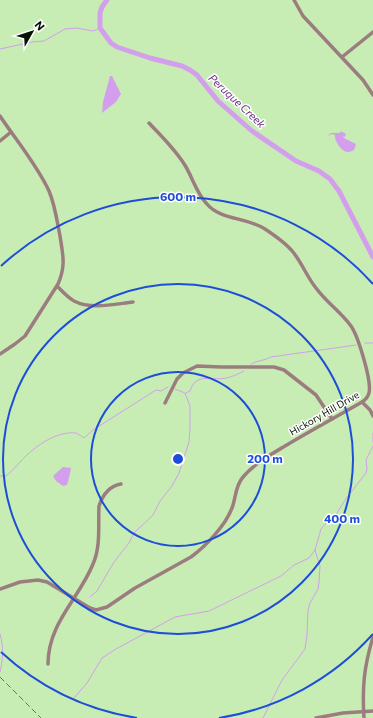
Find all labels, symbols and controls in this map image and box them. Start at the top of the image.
north arrow [12,12,52,52]
text: N [33,18,48,33]
water label: Peruque Creek [206,71,269,131]
text: 600 m [160,189,196,203]
street label: Hickory Hill Drive [287,388,361,438]
text: 200 m [247,451,283,465]
centre of rings [171,452,185,466]
text: 400 m [324,511,360,525]

